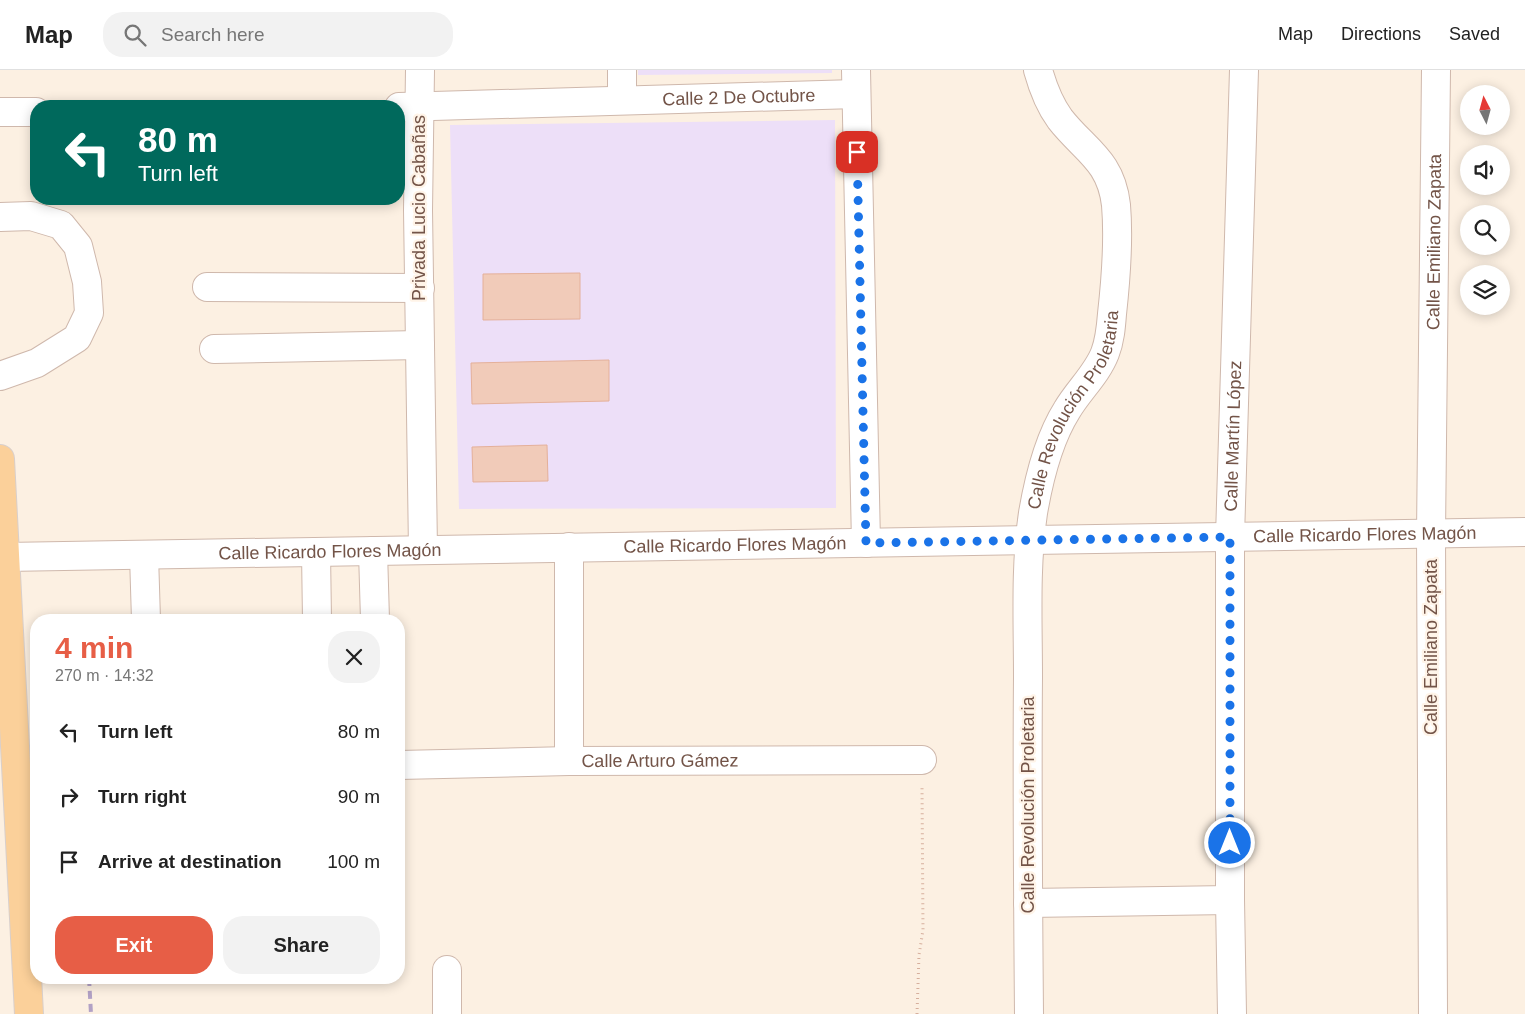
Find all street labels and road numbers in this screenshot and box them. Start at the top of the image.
street label: Calle 2 De Octubre [662,85,816,110]
street label: Privada Lucio Cabañas [409,115,429,301]
street label: Calle Emiliano Zapata [1423,153,1445,330]
street label: Calle Revolución Proletaria [1024,308,1122,511]
street label: Calle Martín López [1221,360,1245,512]
street label: Calle Ricardo Flores Magón [1253,523,1477,546]
street label: Calle Ricardo Flores Magón [623,533,847,557]
street label: Calle Ricardo Flores Magón [218,540,442,563]
street label: Calle Emiliano Zapata [1421,558,1441,735]
street label: Calle Revolución Proletaria [1018,695,1038,914]
street label: Calle Arturo Gámez [581,751,739,771]

